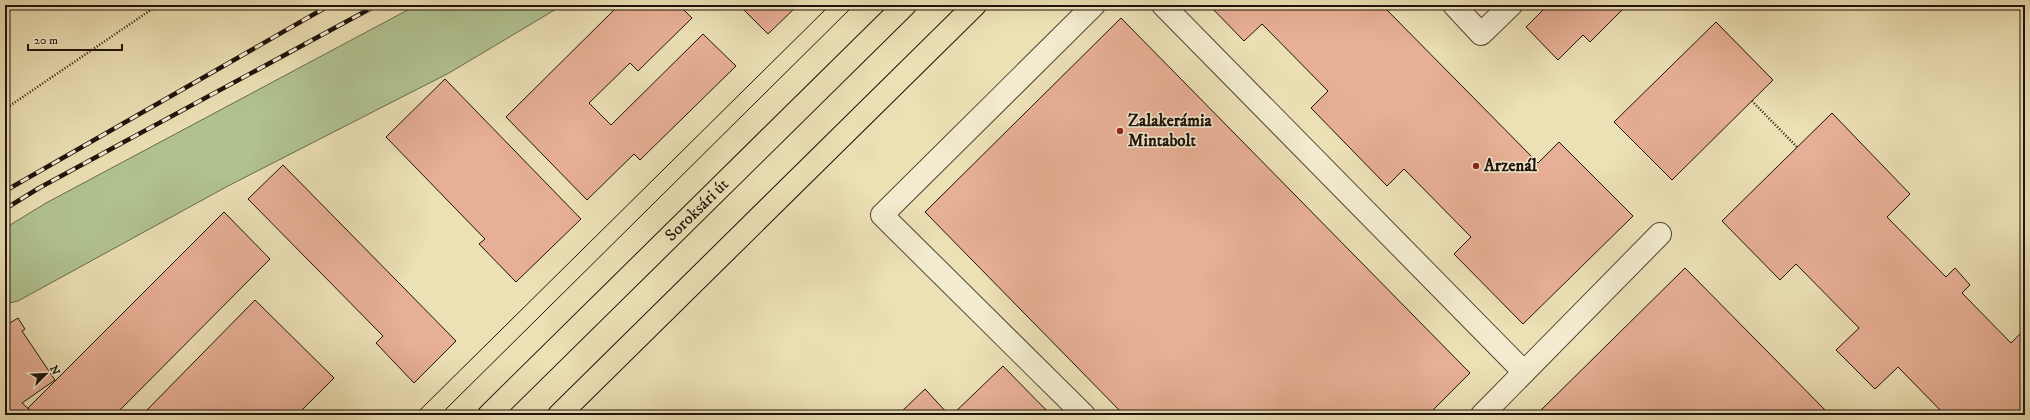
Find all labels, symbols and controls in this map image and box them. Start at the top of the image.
scale bar [28,26,122,52]
text: 20 m [34,33,58,48]
place label: Zalakerámia Mintabolt [1128,110,1212,152]
marker: Zalakerámia Mintabolt [1115,126,1125,136]
place label: Arzenál [1483,155,1538,177]
marker: Arzenál [1471,161,1481,171]
street label: Soroksári út [660,173,734,246]
north arrow [26,354,66,394]
text: N [46,363,62,377]

